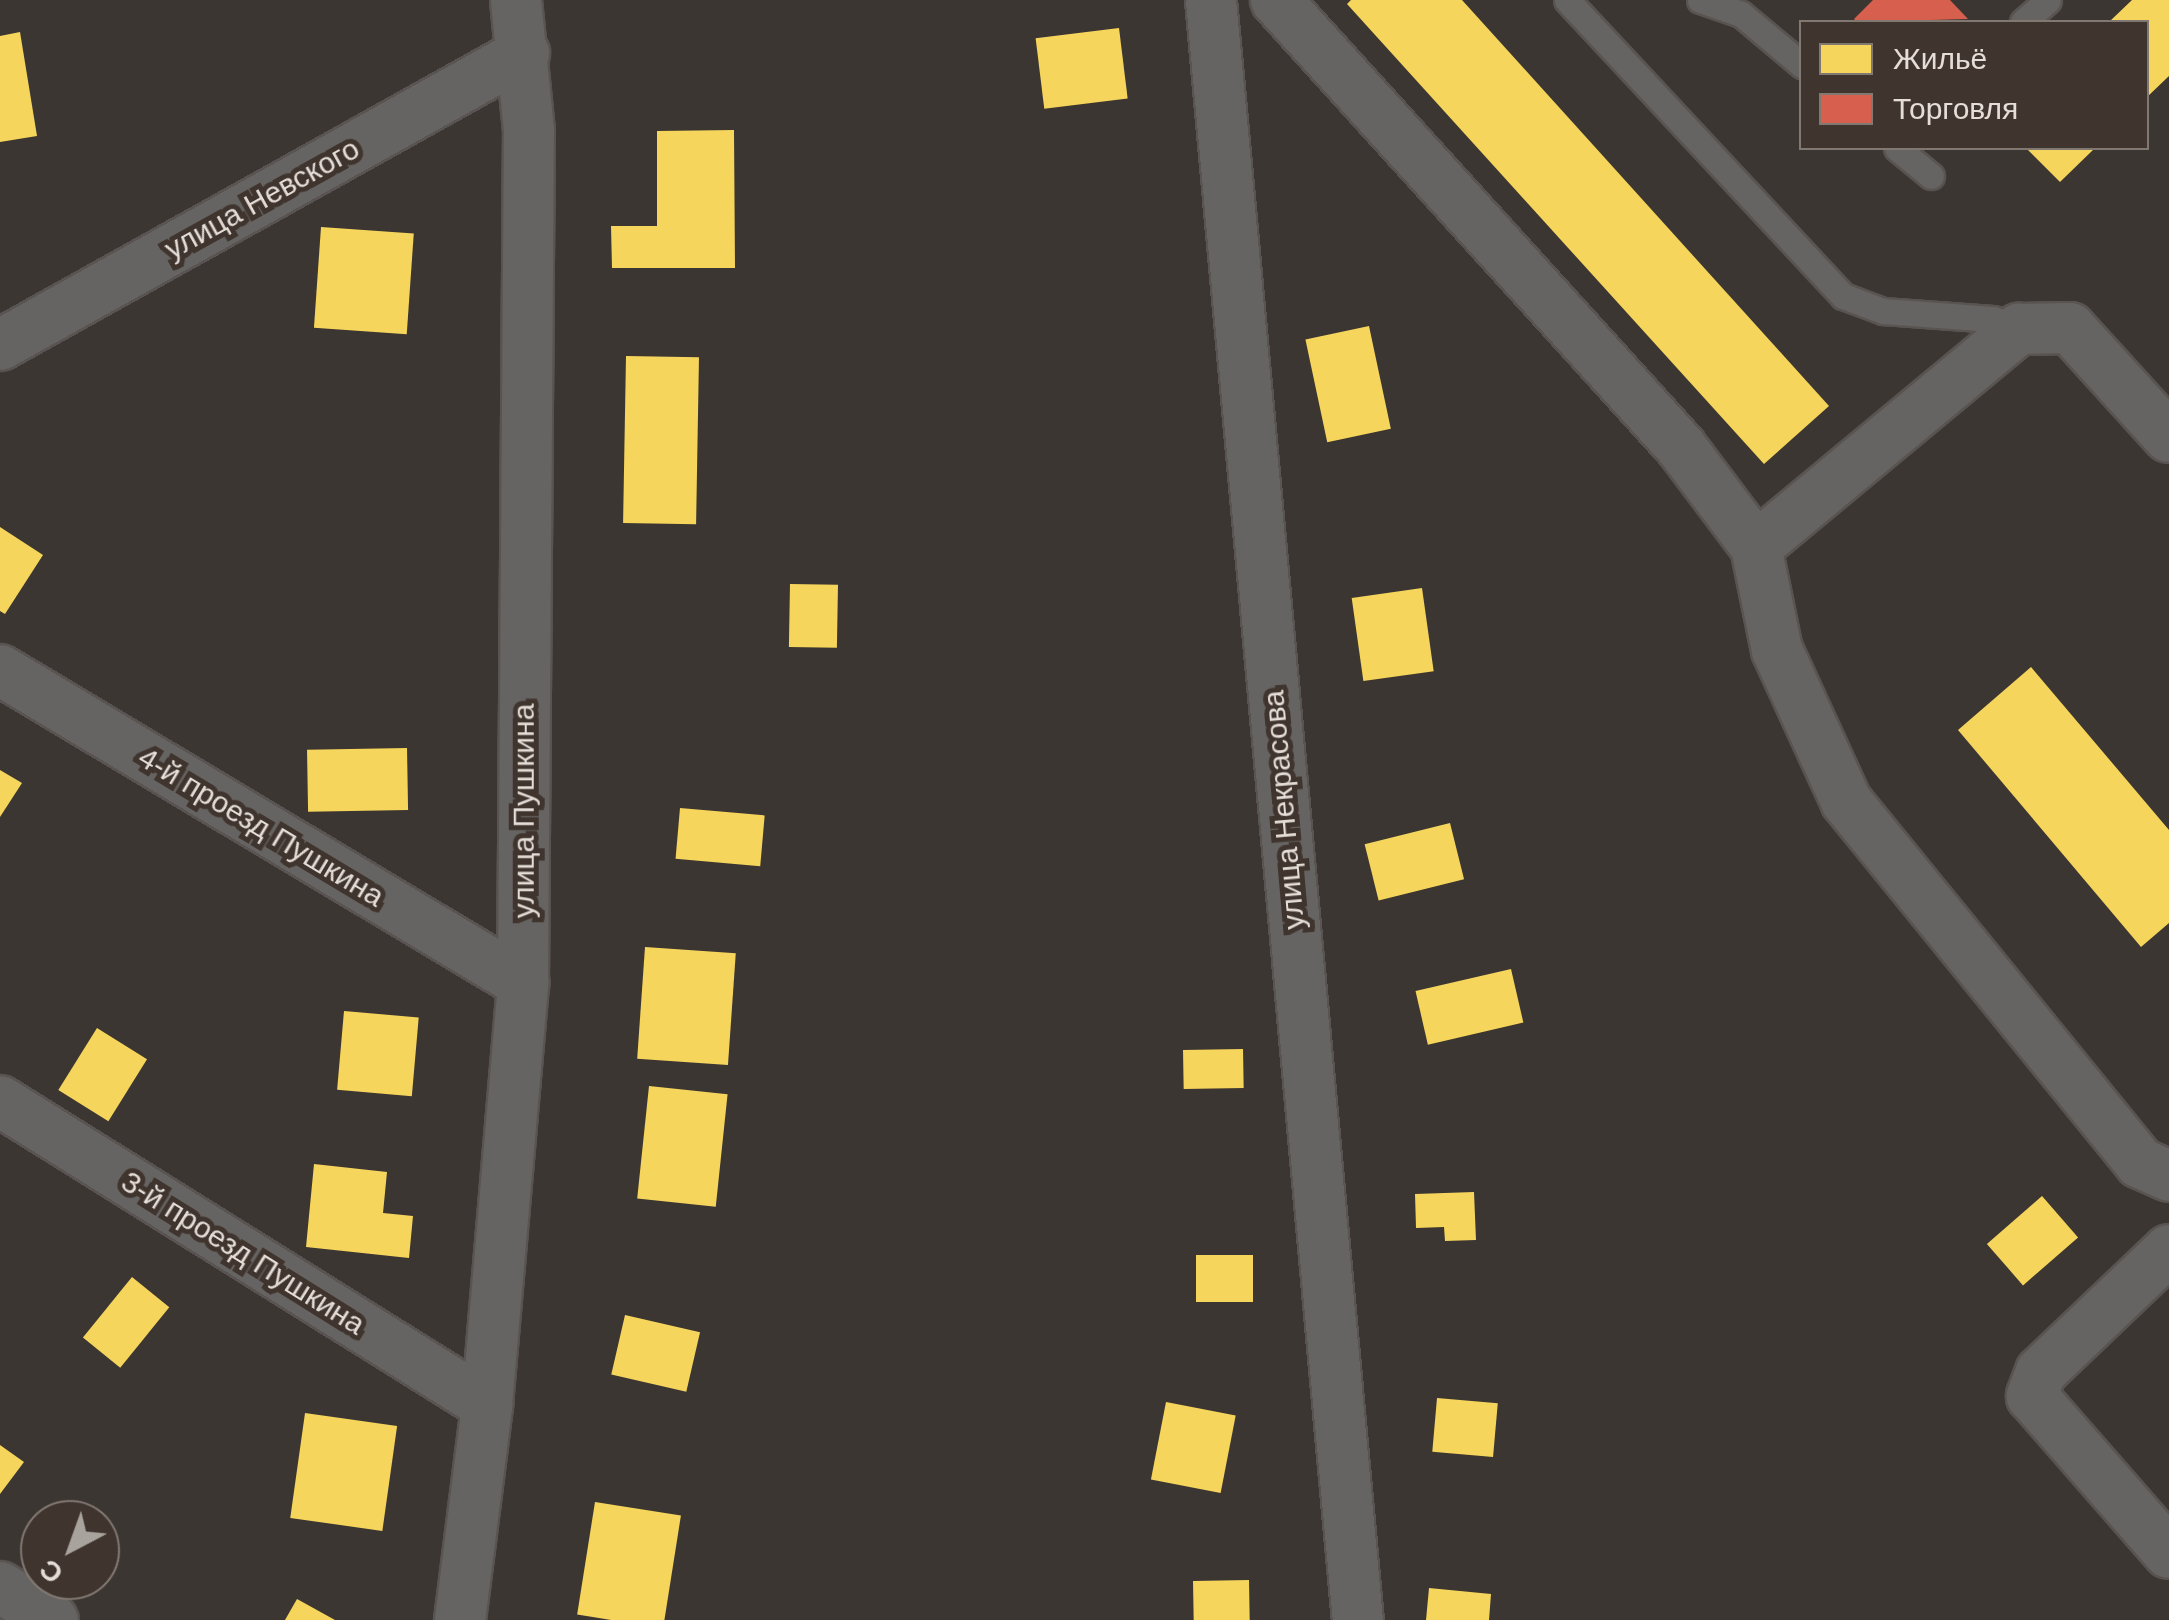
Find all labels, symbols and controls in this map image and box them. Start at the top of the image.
legend [1799,20,2149,150]
text: Жильё [1893,42,1987,75]
text: Торговля [1893,92,2018,125]
street label: улица Невского [158,131,366,267]
street label: улица Некрасова [1256,689,1312,931]
street label: улица Пушкина [506,704,542,918]
street label: 4-й проезд Пушкина [132,739,390,915]
street label: 3-й проезд Пушкина [115,1164,371,1342]
north arrow [20,1500,120,1600]
text: С [34,1553,69,1590]

